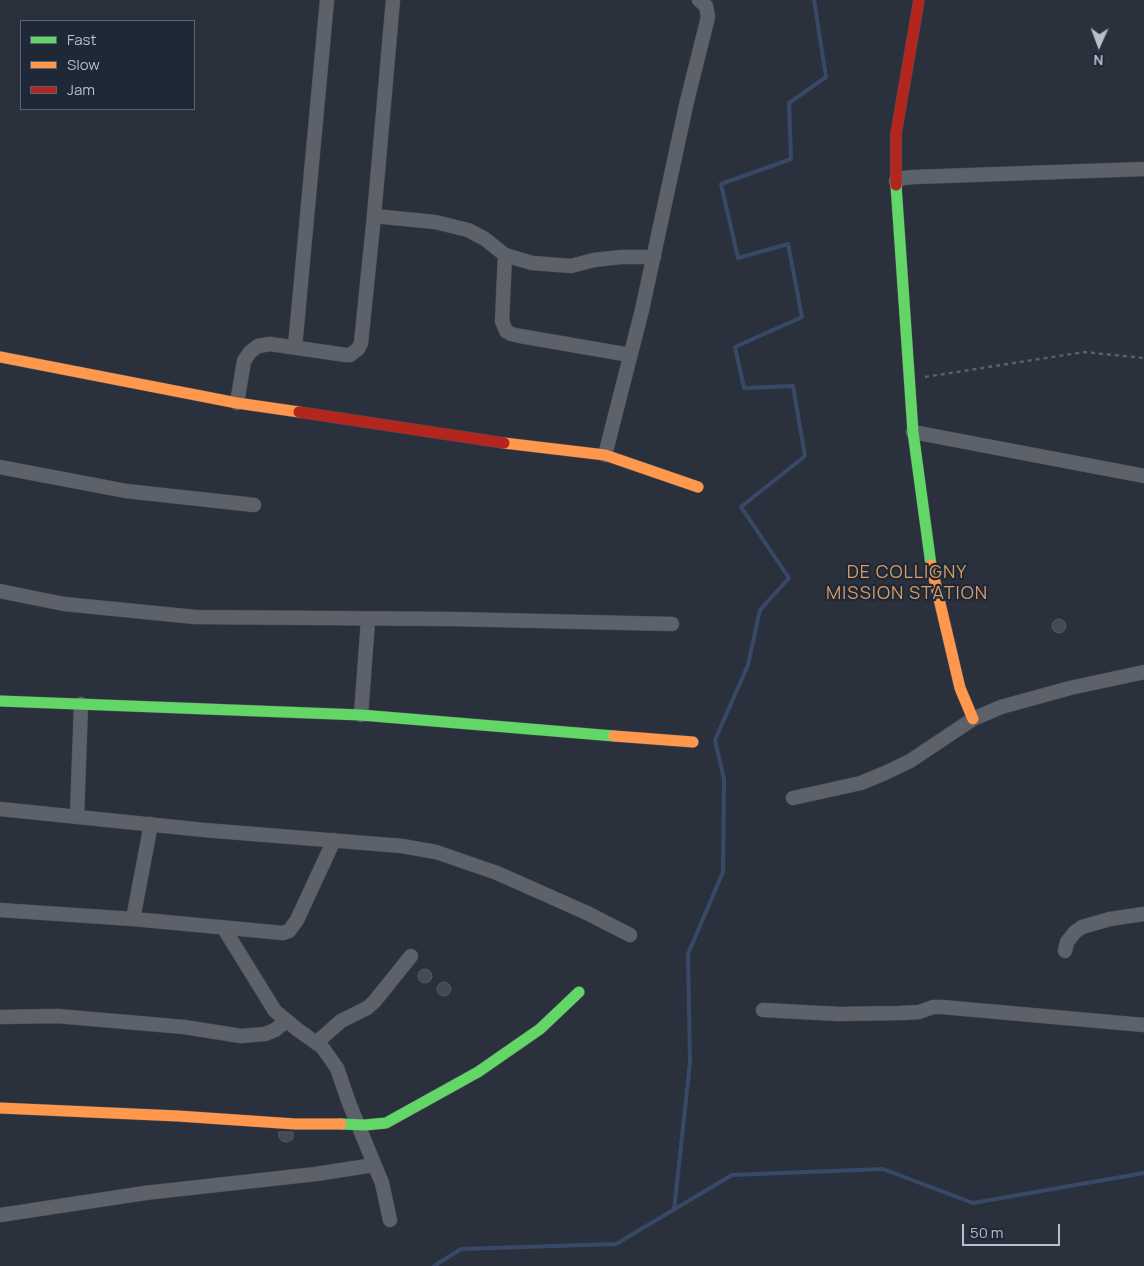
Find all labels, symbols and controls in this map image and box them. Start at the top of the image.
legend [20,20,195,110]
north arrow [1074,20,1124,70]
text: Fast [67,29,96,50]
text: N [1093,51,1104,70]
text: Slow [67,54,100,75]
text: Jam [67,79,95,100]
district label: DE COLLIGNY MISSION STATION [824,562,990,604]
scale bar [964,1214,1062,1246]
text: 50 m [970,1222,1004,1243]

